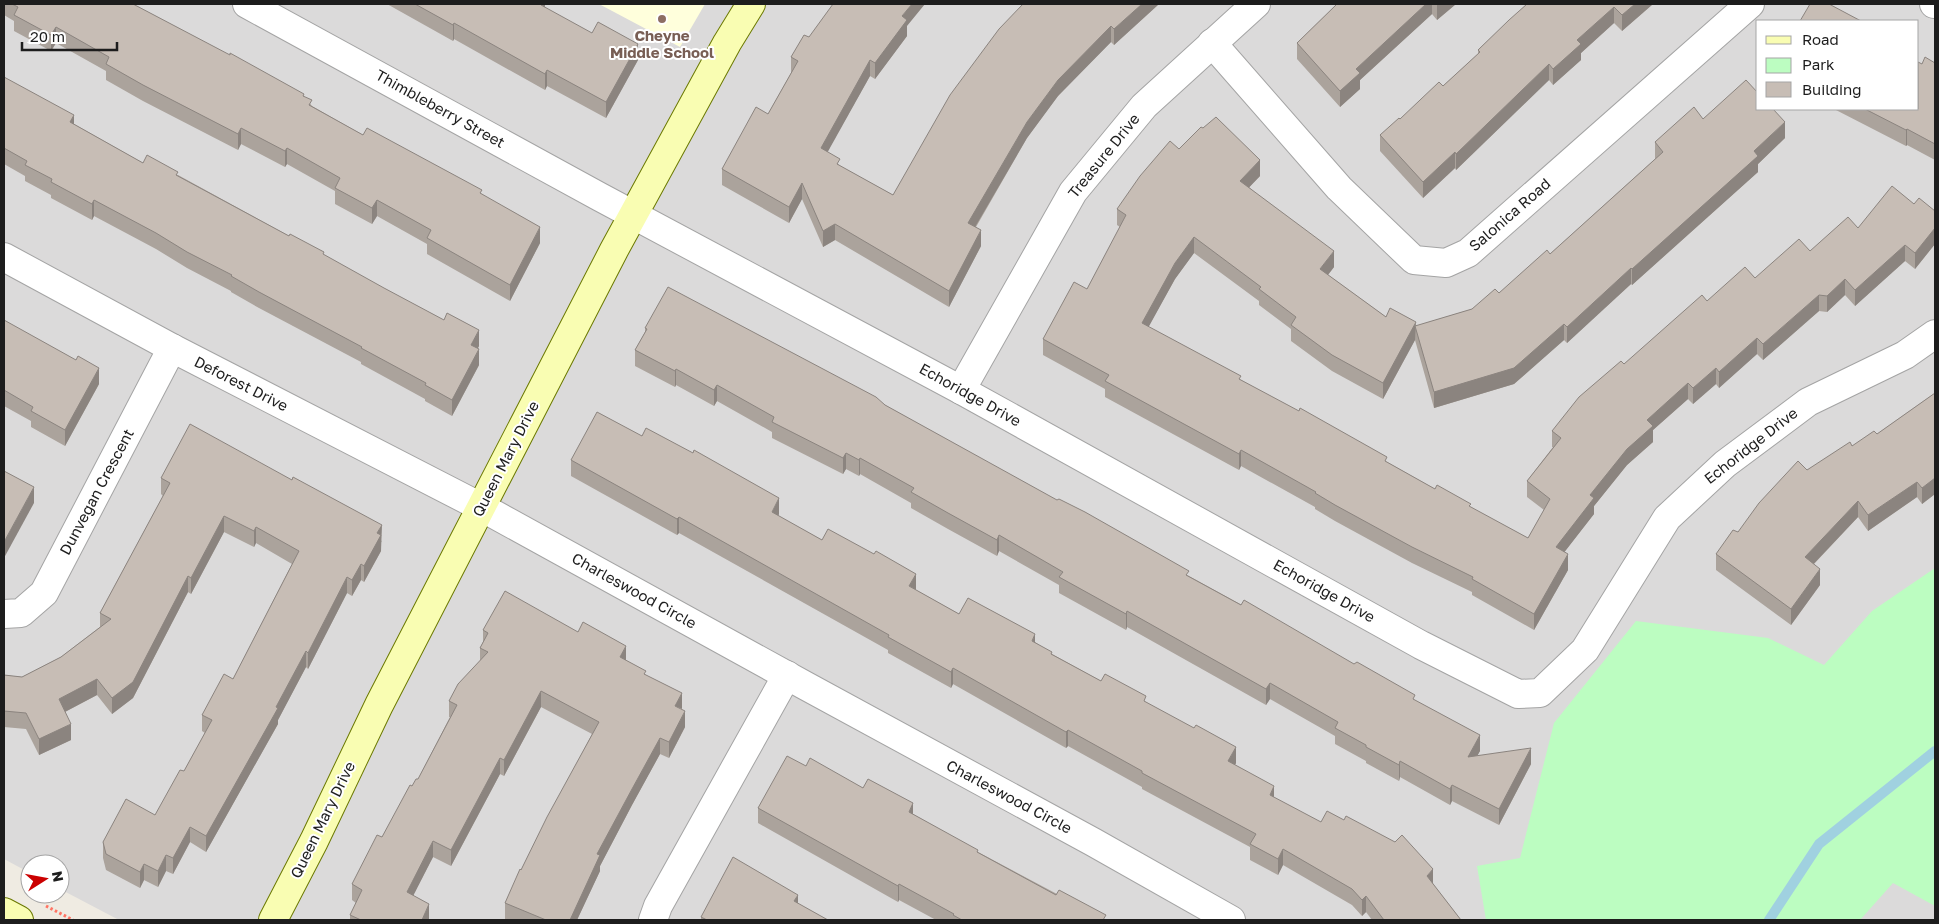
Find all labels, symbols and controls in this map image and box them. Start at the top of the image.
marker: Cheyne Middle School [656,13,668,25]
scale bar [22,20,118,52]
legend [1756,20,1919,110]
place label: Cheyne Middle School [610,26,714,61]
text: 20 m [30,27,65,45]
text: Road [1802,30,1839,48]
text: Park [1802,55,1835,73]
street label: Thimbleberry Street [373,65,508,151]
text: Building [1802,80,1862,98]
street label: Treasure Drive [1064,109,1143,201]
street label: Salonica Road [1465,174,1554,255]
street label: Deforest Drive [192,352,292,415]
street label: Echoridge Drive [917,359,1025,430]
street label: Queen Mary Drive [468,397,542,519]
street label: Echoridge Drive [1700,403,1801,487]
street label: Dunvegan Crescent [55,425,137,558]
street label: Charleswood Circle [569,548,700,632]
street label: Echoridge Drive [1271,555,1379,626]
street label: Charleswood Circle [944,755,1076,837]
street label: Queen Mary Drive [286,758,358,881]
north arrow [20,854,70,904]
text: N [49,870,68,883]

